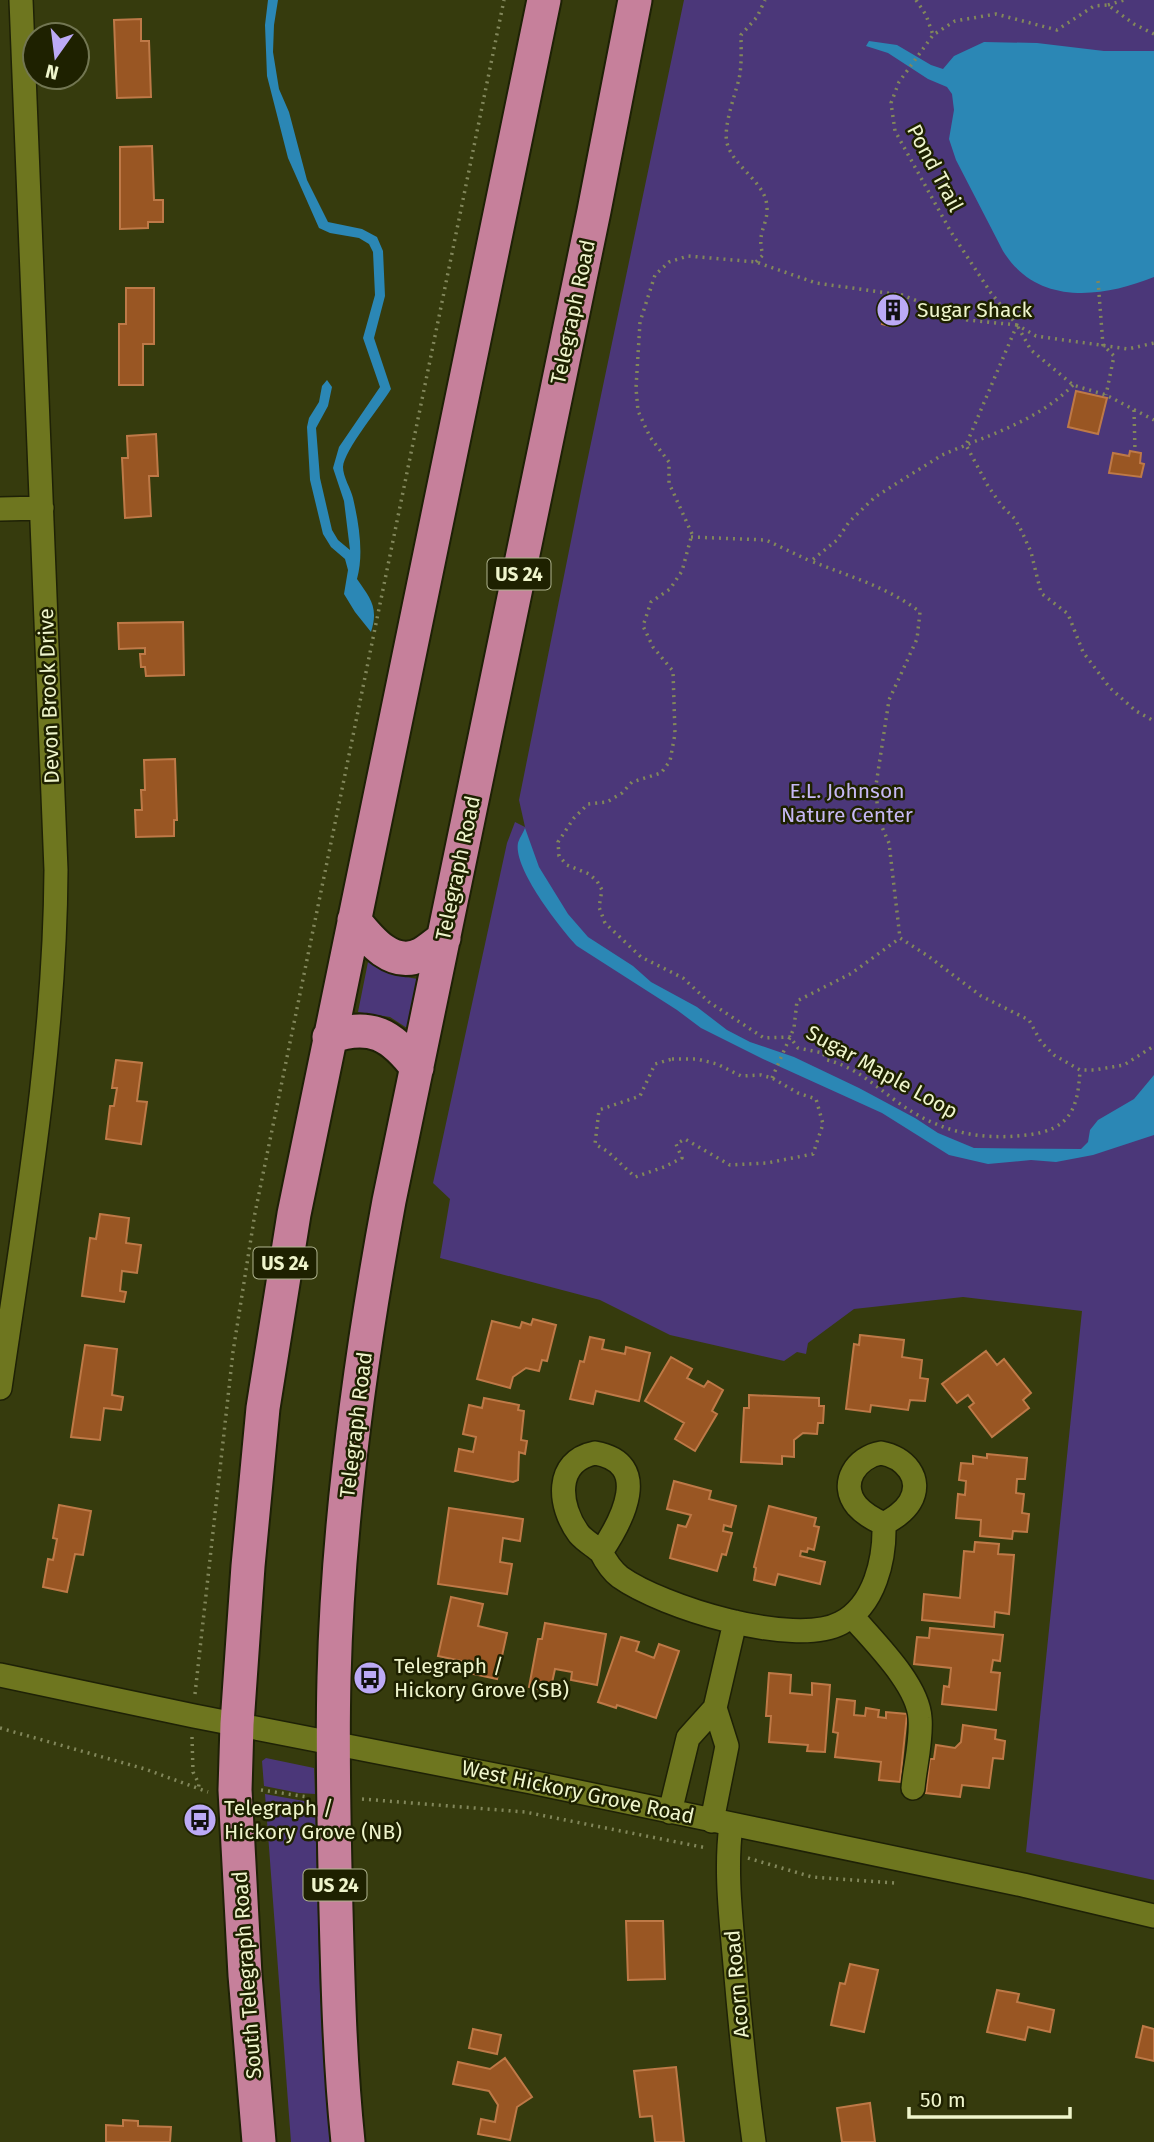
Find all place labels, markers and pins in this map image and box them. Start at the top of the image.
building icon: Sugar Shack [874,291,912,329]
place label: Sugar Shack [917,297,1032,323]
place label: Telegraph / Hickory Grove (SB) [394,1653,569,1703]
bus stop icon: Telegraph / Hickory Grove (SB) [351,1659,389,1697]
place label: Telegraph / Hickory Grove (NB) [224,1795,402,1845]
bus stop icon: Telegraph / Hickory Grove (NB) [181,1801,219,1839]

